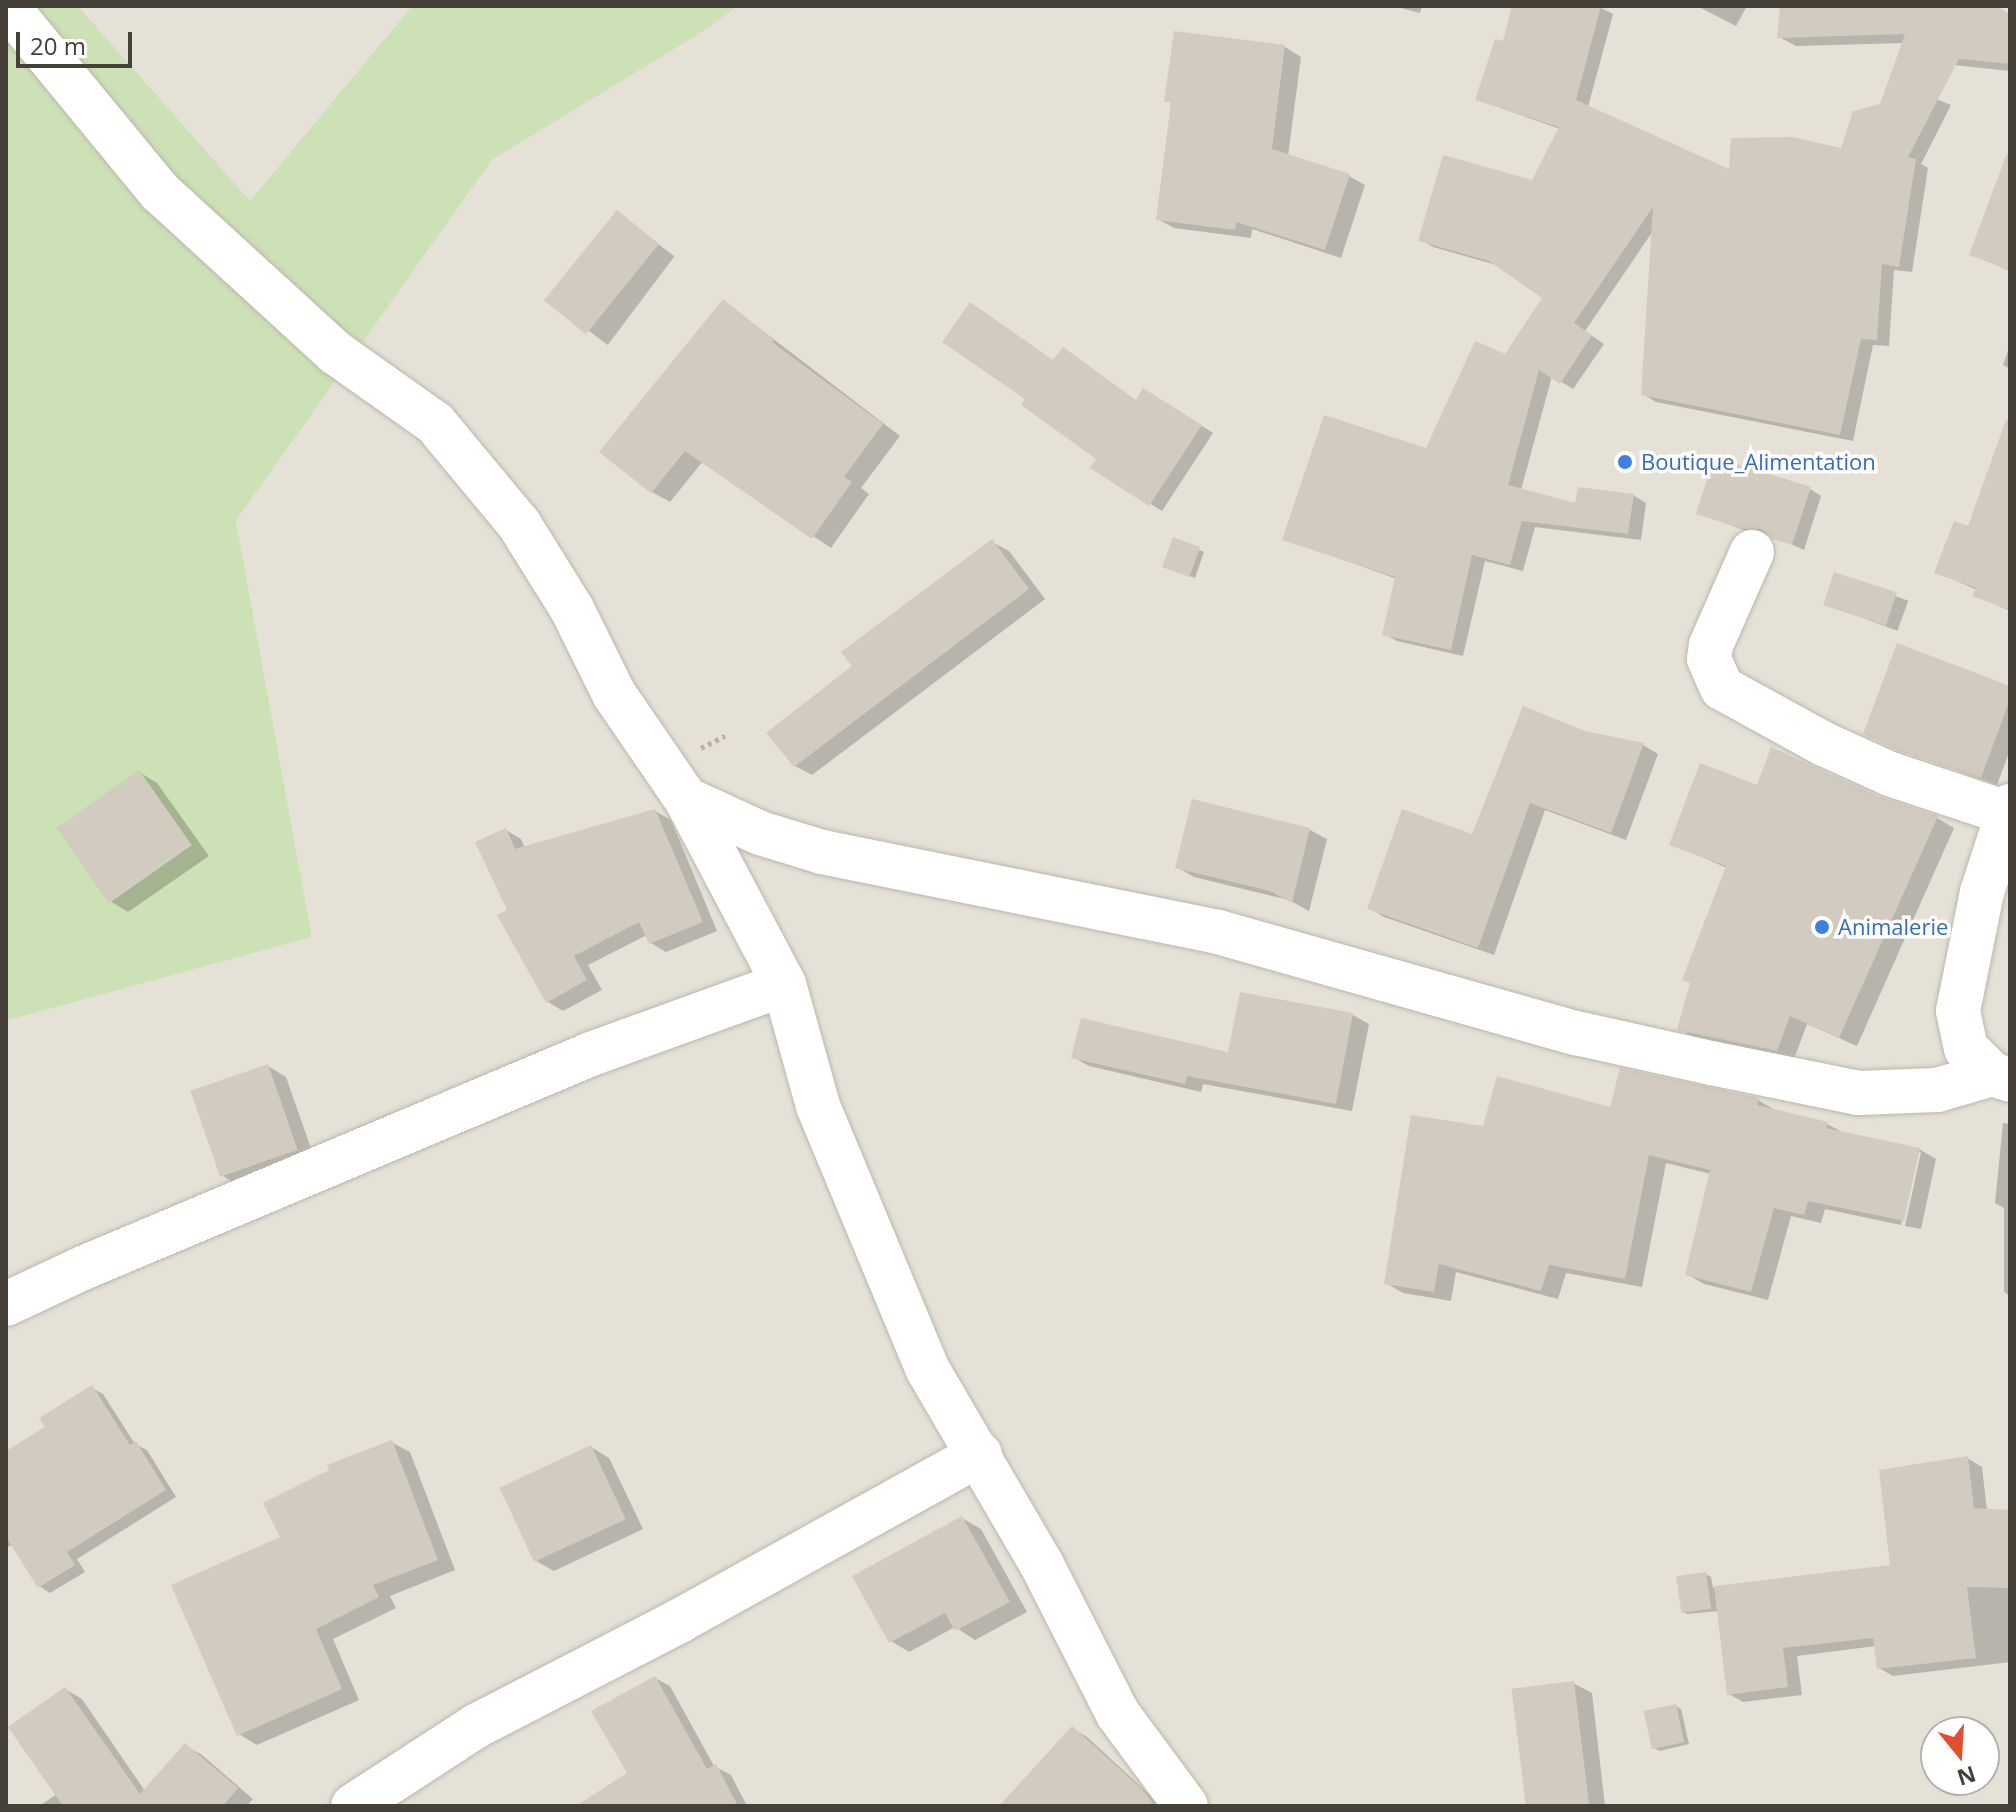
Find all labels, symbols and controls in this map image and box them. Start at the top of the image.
scale bar [20,16,136,66]
text: 20 m [30,29,86,62]
place label: Boutique_Alimentation [1641,449,1876,475]
marker: Boutique_Alimentation [1616,453,1634,471]
place label: Animalerie [1838,914,1948,940]
marker: Animalerie [1813,918,1831,936]
north arrow [1920,1716,2000,1796]
text: N [1954,1760,1980,1794]

